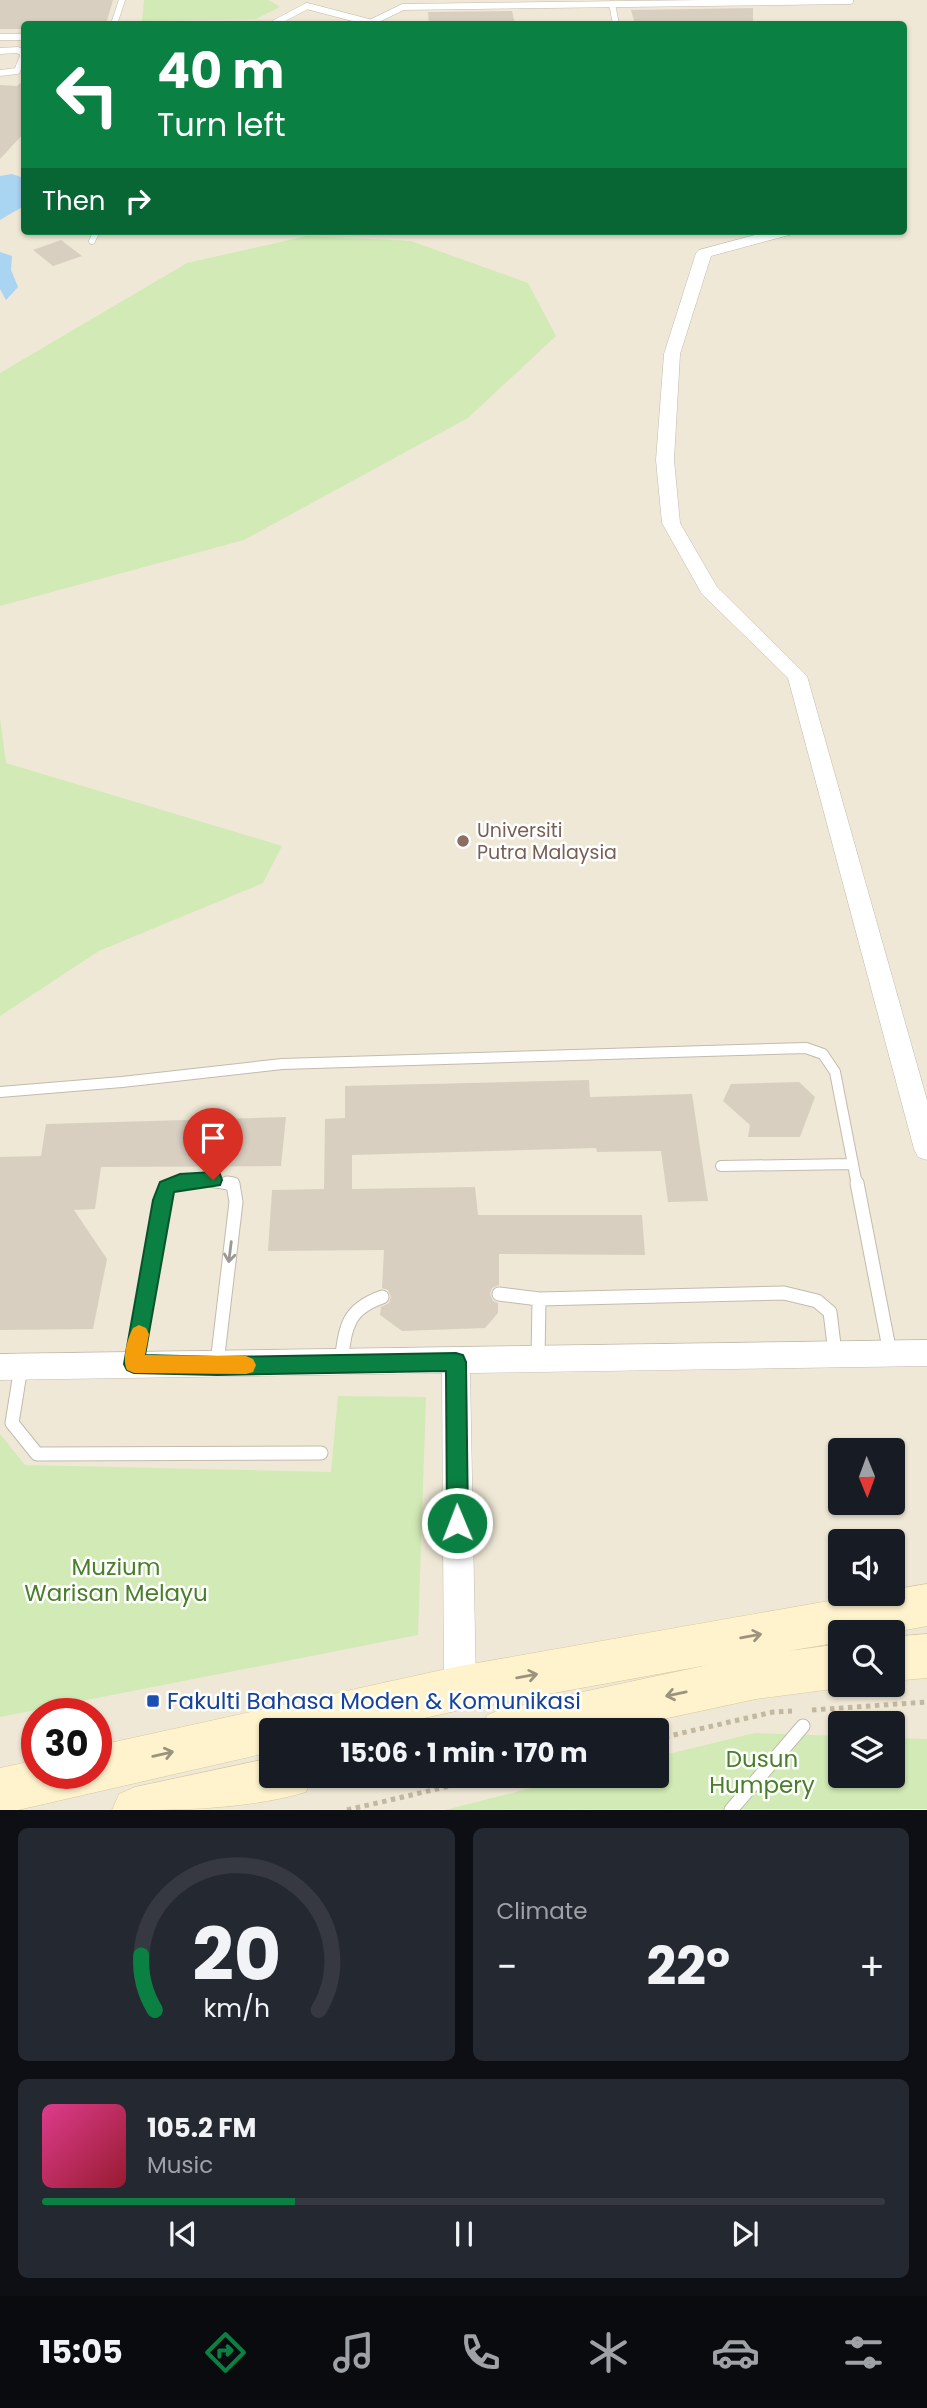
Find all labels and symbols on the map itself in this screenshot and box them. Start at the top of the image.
place label: Universiti Putra Malaysia [477,817,617,866]
marker: Universiti Putra Malaysia [455,833,471,849]
pin [183,1108,243,1180]
one-way arrow [224,1240,237,1263]
north arrow [828,1438,905,1516]
position arrow [420,1486,494,1560]
park label: Muzium Warisan Melayu [24,1551,208,1609]
one-way arrow [739,1629,762,1642]
one-way arrow [515,1669,538,1682]
place label: Fakulti Bahasa Moden & Komunikasi [167,1685,581,1717]
one-way arrow [665,1687,688,1701]
marker: Fakulti Bahasa Moden & Komunikasi [145,1693,161,1709]
speed limit sign: 30 [21,1698,112,1789]
park label: Dusun Humpery [709,1743,815,1801]
one-way arrow [151,1747,174,1761]

